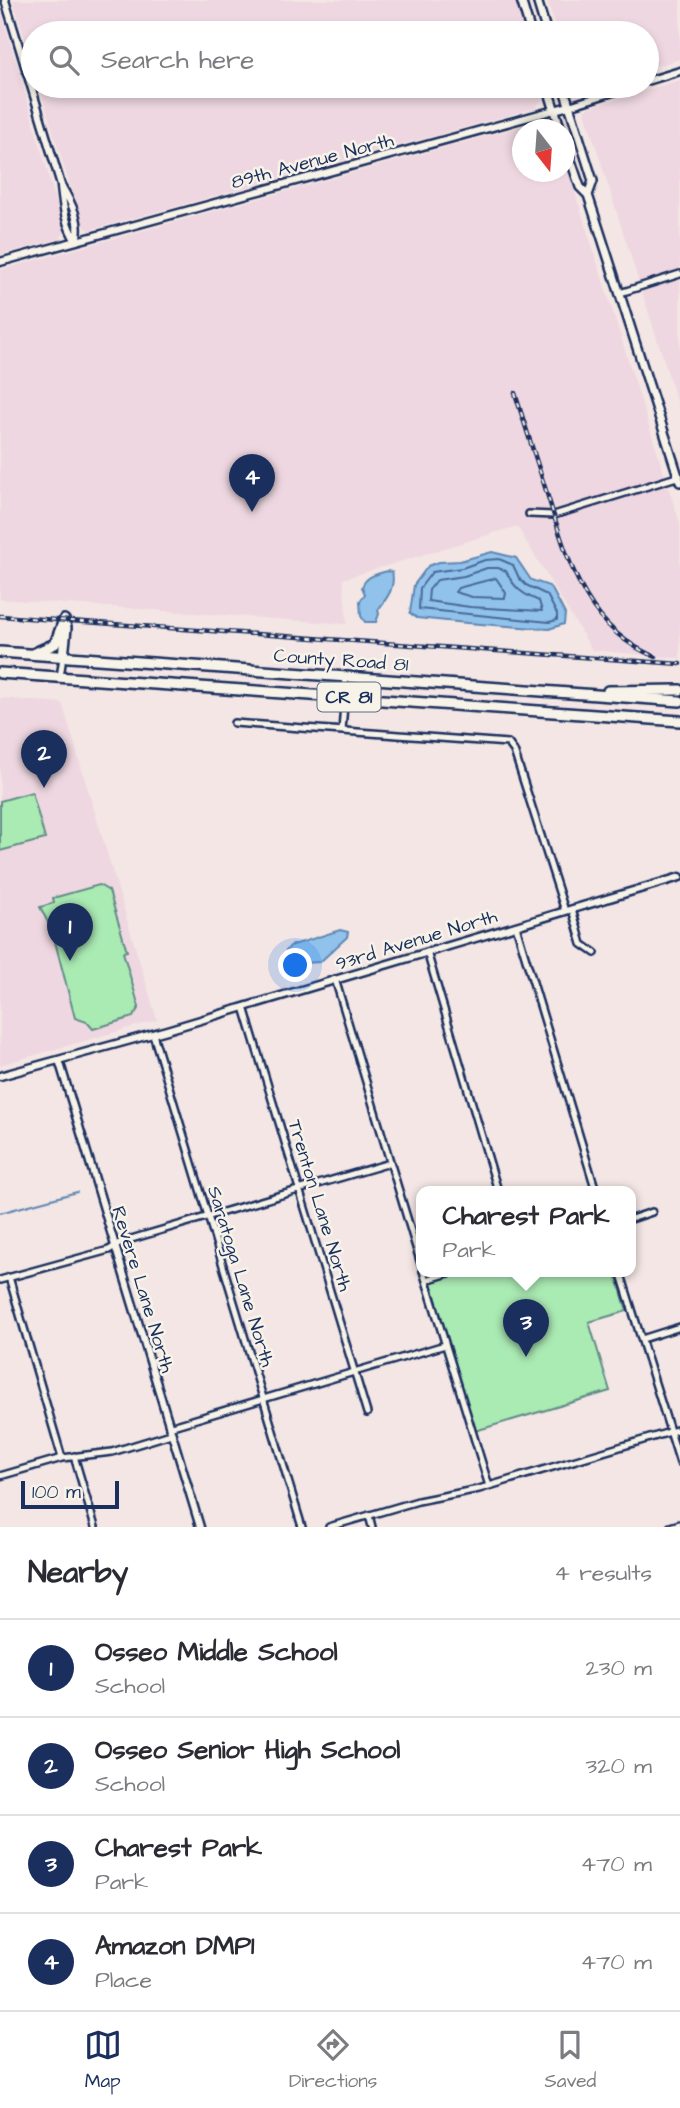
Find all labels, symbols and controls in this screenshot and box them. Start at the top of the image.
search box [21,21,659,98]
icon: search [45,41,83,79]
text: Search here [101,42,254,78]
north arrow [512,119,575,182]
street label: 89th Avenue North [228,127,397,196]
pin: 4 [229,454,275,512]
street label: County Road 81 [273,642,410,680]
road number: CR 81 [318,682,380,712]
pin: 2 [21,730,67,788]
pin: 1 [47,903,93,961]
street label: 93rd Avenue North [332,903,501,978]
your location [278,948,312,982]
street label: Trenton Lane North [281,1116,359,1295]
street label: Saratoga Lane North [199,1183,281,1371]
popup [416,1186,636,1277]
text: Charest Park [442,1198,610,1234]
street label: Revere Lane North [104,1203,181,1377]
text: Park [442,1234,496,1266]
pin: 3 [503,1299,549,1357]
scale bar [21,1478,119,1510]
text: 100 m [32,1479,81,1506]
text: Nearby [28,1552,128,1594]
text: 4 results [554,1557,652,1589]
text: Osseo Middle School [95,1634,338,1670]
text: 1 [50,1652,52,1684]
text: 230 m [586,1652,652,1684]
text: School [95,1670,165,1702]
text: Osseo Senior High School [95,1732,400,1768]
text: 2 [44,1750,58,1782]
text: 320 m [586,1750,652,1782]
text: School [95,1768,165,1800]
text: Charest Park [95,1830,262,1866]
text: 3 [45,1848,57,1880]
text: 470 m [581,1848,652,1880]
text: Park [95,1866,148,1898]
text: Amazon DMP1 [95,1928,254,1964]
text: 4 [43,1946,59,1978]
text: 470 m [581,1946,652,1978]
text: Place [95,1964,152,1996]
tab: Map [84,2026,122,2095]
tab: Directions [289,2026,377,2095]
tab: Saved [545,2026,596,2095]

